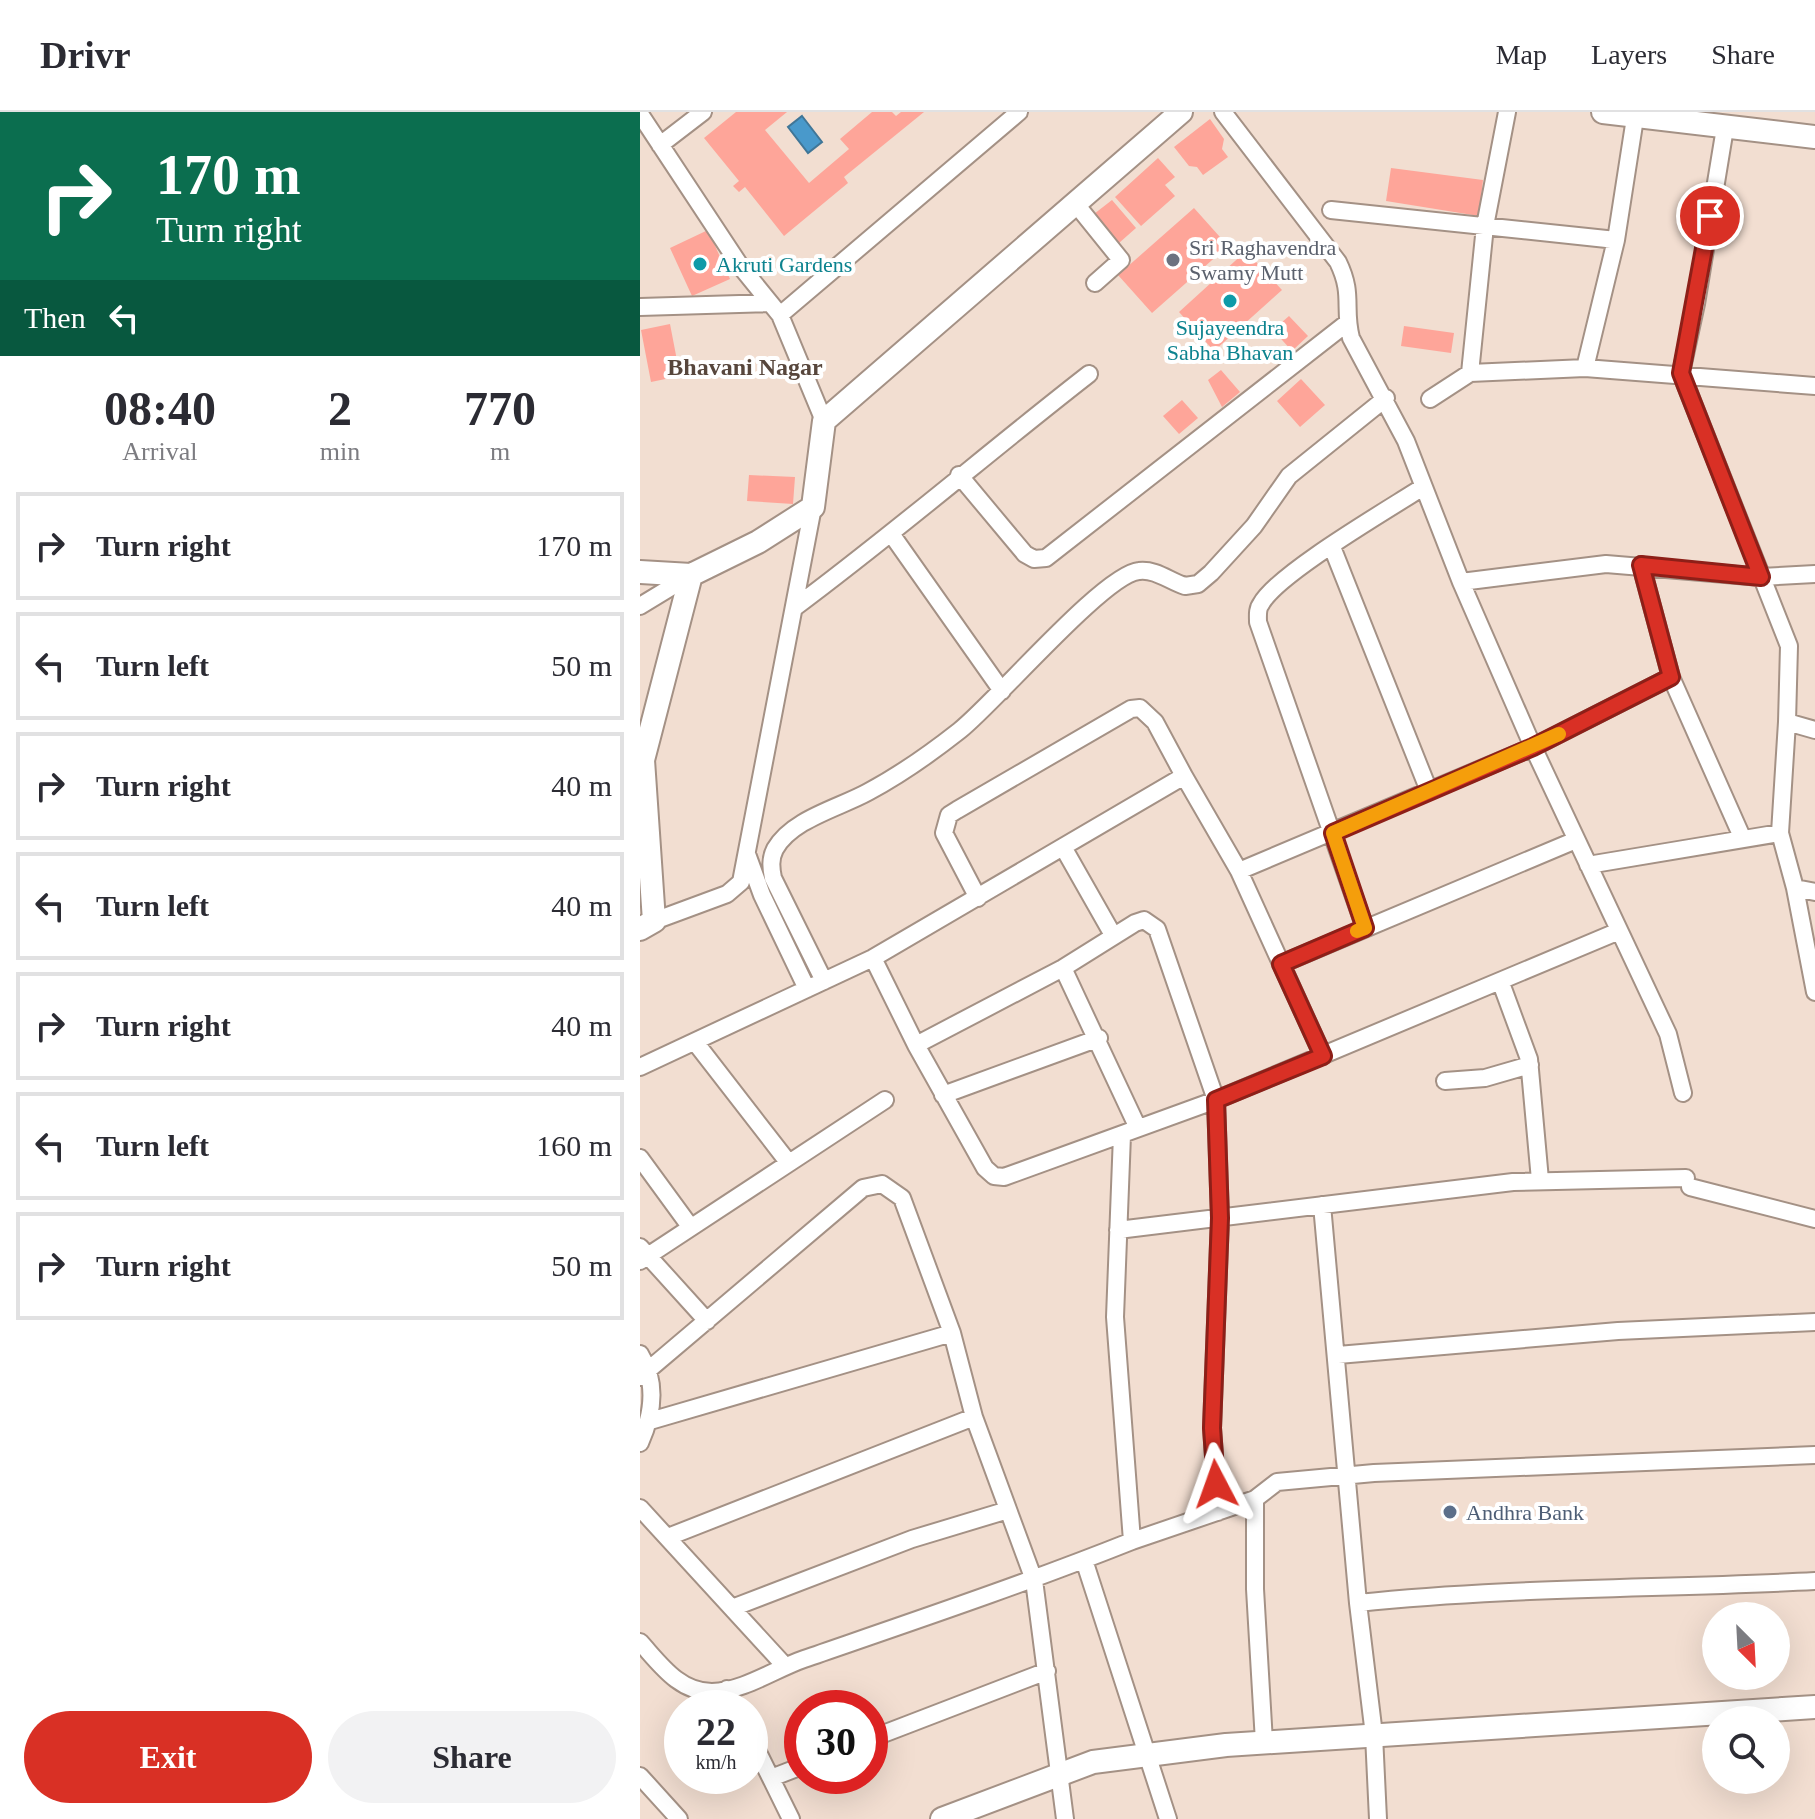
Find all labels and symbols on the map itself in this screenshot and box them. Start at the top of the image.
pin [1676,182,1744,250]
place label: Sri Raghavendra Swamy Mutt [1189,235,1336,285]
marker: Sri Raghavendra Swamy Mutt [1164,251,1182,269]
place label: Akruti Gardens [716,252,852,277]
marker: Akruti Gardens [691,255,709,273]
marker: Sujayeendra Sabha Bhavan [1221,292,1239,310]
place label: Sujayeendra Sabha Bhavan [1167,315,1293,365]
district label: Bhavani Nagar [667,354,823,380]
position arrow [1174,1442,1258,1526]
place label: Andhra Bank [1466,1500,1584,1525]
marker: Andhra Bank [1441,1503,1459,1521]
north arrow [1702,1602,1790,1690]
speed limit sign: 30 [784,1690,888,1794]

